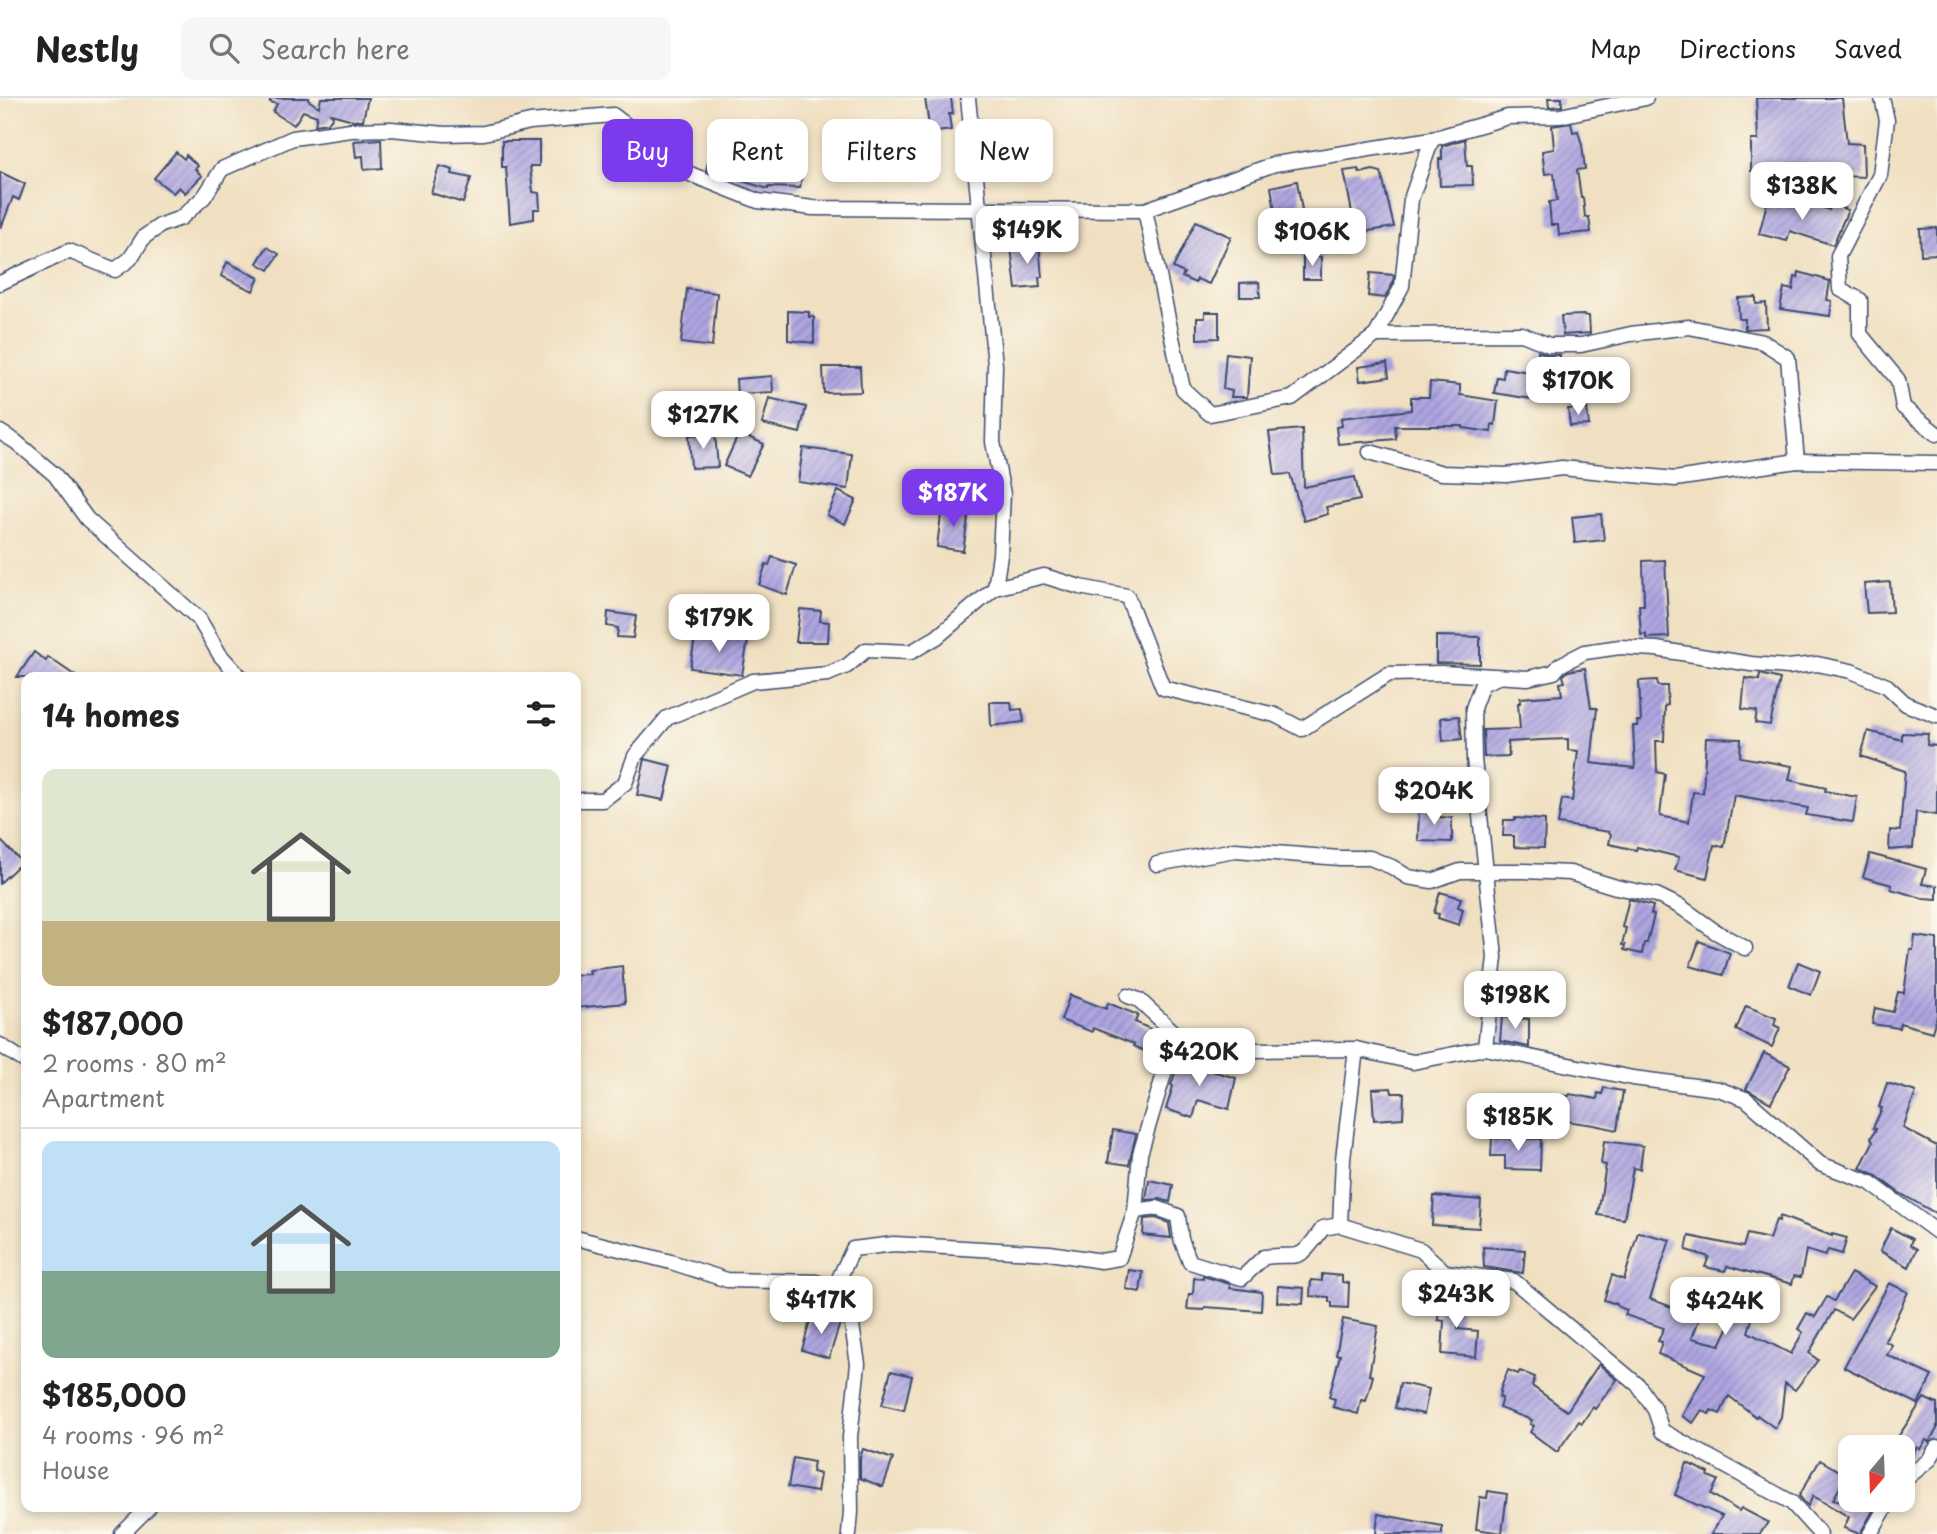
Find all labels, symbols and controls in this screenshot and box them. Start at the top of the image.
search box [181,17,671,80]
text: Nestly [35,23,139,73]
icon: search [205,29,243,67]
text: Search here [261,29,410,68]
text: Map [1590,30,1641,66]
text: Directions [1679,30,1796,66]
text: Saved [1834,30,1902,66]
chip: Buy [602,119,693,182]
chip: Rent [707,119,808,182]
chip: Filters [822,119,941,182]
chip: New [955,119,1053,182]
pin: $138K [1753,162,1851,222]
text: $138K [1766,167,1838,202]
pin: $149K [978,206,1076,266]
pin: $106K [1263,208,1361,268]
text: $149K [992,211,1062,246]
text: $106K [1274,213,1350,248]
pin: $170K [1529,358,1627,417]
text: $170K [1542,362,1614,397]
pin: $127K [654,392,752,451]
text: $127K [667,396,739,431]
pin: $187K [904,470,1002,529]
text: $187K [918,474,988,509]
pin: $179K [670,594,768,654]
text: $179K [685,599,753,634]
text: 14 homes [42,692,180,737]
icon: filters [522,695,560,733]
pin: $204K [1385,768,1483,827]
text: $204K [1394,772,1474,807]
icon: home [238,814,364,940]
pin: $198K [1466,972,1564,1031]
text: $198K [1480,976,1550,1011]
text: $187,000 [42,1000,184,1045]
pin: $420K [1150,1028,1248,1088]
text: $420K [1159,1033,1239,1068]
text: 2 rooms · 80 m² [42,1045,227,1080]
text: Apartment [42,1080,165,1115]
pin: $185K [1469,1094,1567,1153]
text: $185K [1483,1098,1553,1133]
icon: home [238,1186,364,1312]
pin: $243K [1407,1270,1505,1330]
text: $243K [1418,1275,1494,1310]
pin: $417K [772,1276,870,1336]
pin: $424K [1676,1278,1774,1337]
text: $417K [786,1281,856,1316]
text: $424K [1686,1282,1764,1317]
text: $185,000 [42,1372,186,1417]
text: 4 rooms · 96 m² [42,1417,225,1452]
north arrow [1838,1435,1914,1512]
map controls [1838,1435,1915,1512]
text: House [42,1452,109,1487]

